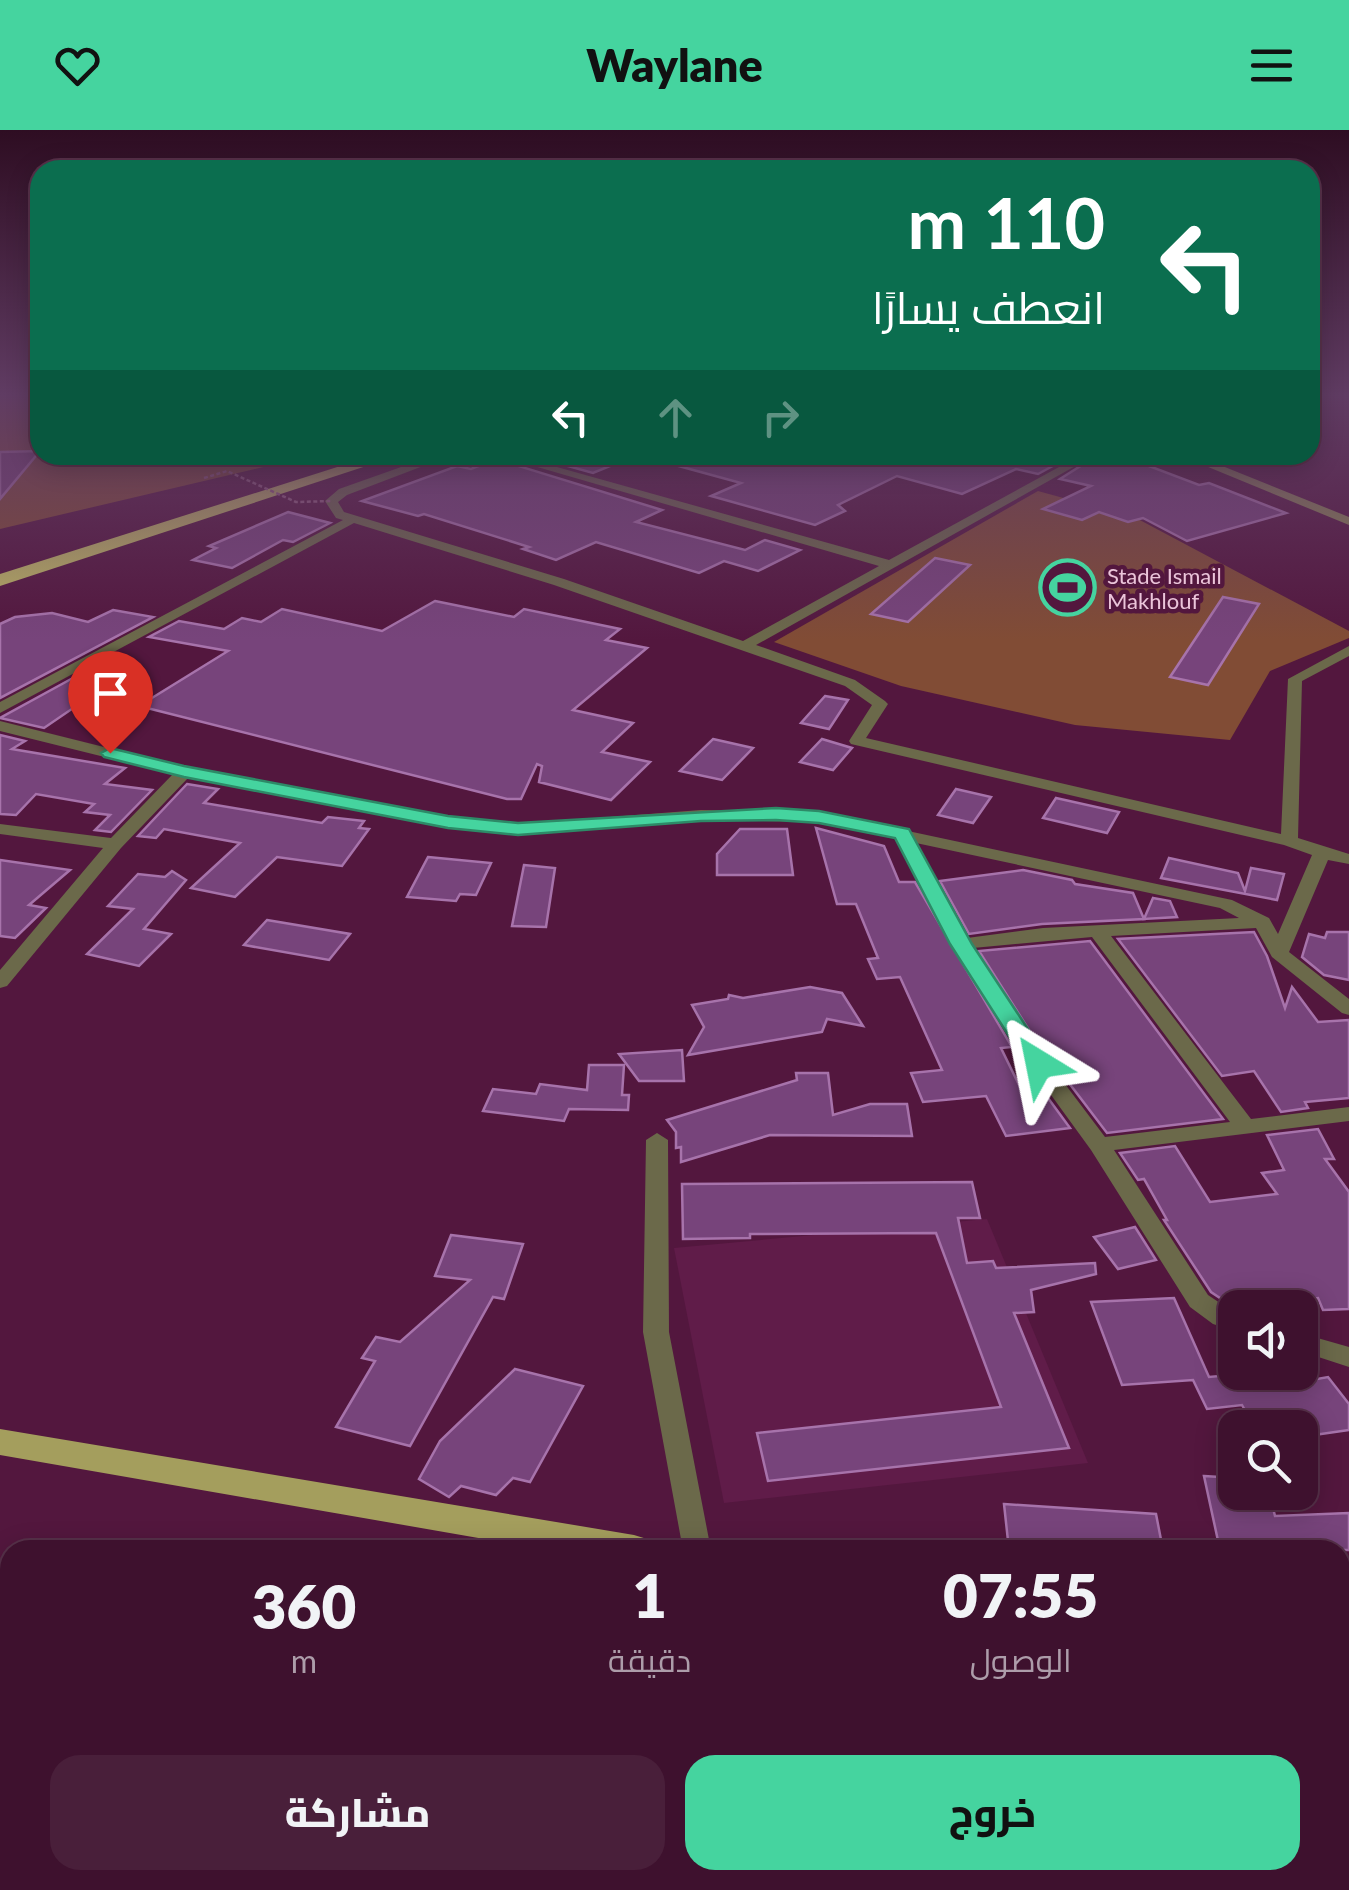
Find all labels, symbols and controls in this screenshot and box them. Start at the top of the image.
icon: heart [50,38,105,93]
text: Waylane [586,38,763,92]
icon: menu [1244,38,1299,93]
text: 110 m [908,180,1105,264]
icon: left [1140,200,1270,330]
text: انعطف يسارًا [872,280,1105,334]
icon: left [543,390,598,445]
icon: ahead [648,390,703,445]
icon: right [753,390,808,445]
sports icon: Stade Ismail Makhlouf [1038,558,1098,618]
place label: Stade Ismail Makhlouf [1107,562,1222,614]
pin [68,651,153,754]
icon: arrive [83,666,138,721]
position arrow [987,1012,1091,1116]
map controls [1218,1290,1318,1510]
button: sound [1218,1290,1318,1390]
button: search [1218,1410,1318,1510]
text: 1 [632,1559,667,1631]
text: 07:55 [943,1559,1098,1631]
text: 360 [252,1570,356,1642]
text: دقيقة [608,1640,691,1679]
text: الوصول [970,1640,1072,1679]
text: m [291,1641,317,1680]
button: مشاركة [50,1755,665,1870]
button: خروج [685,1755,1300,1870]

